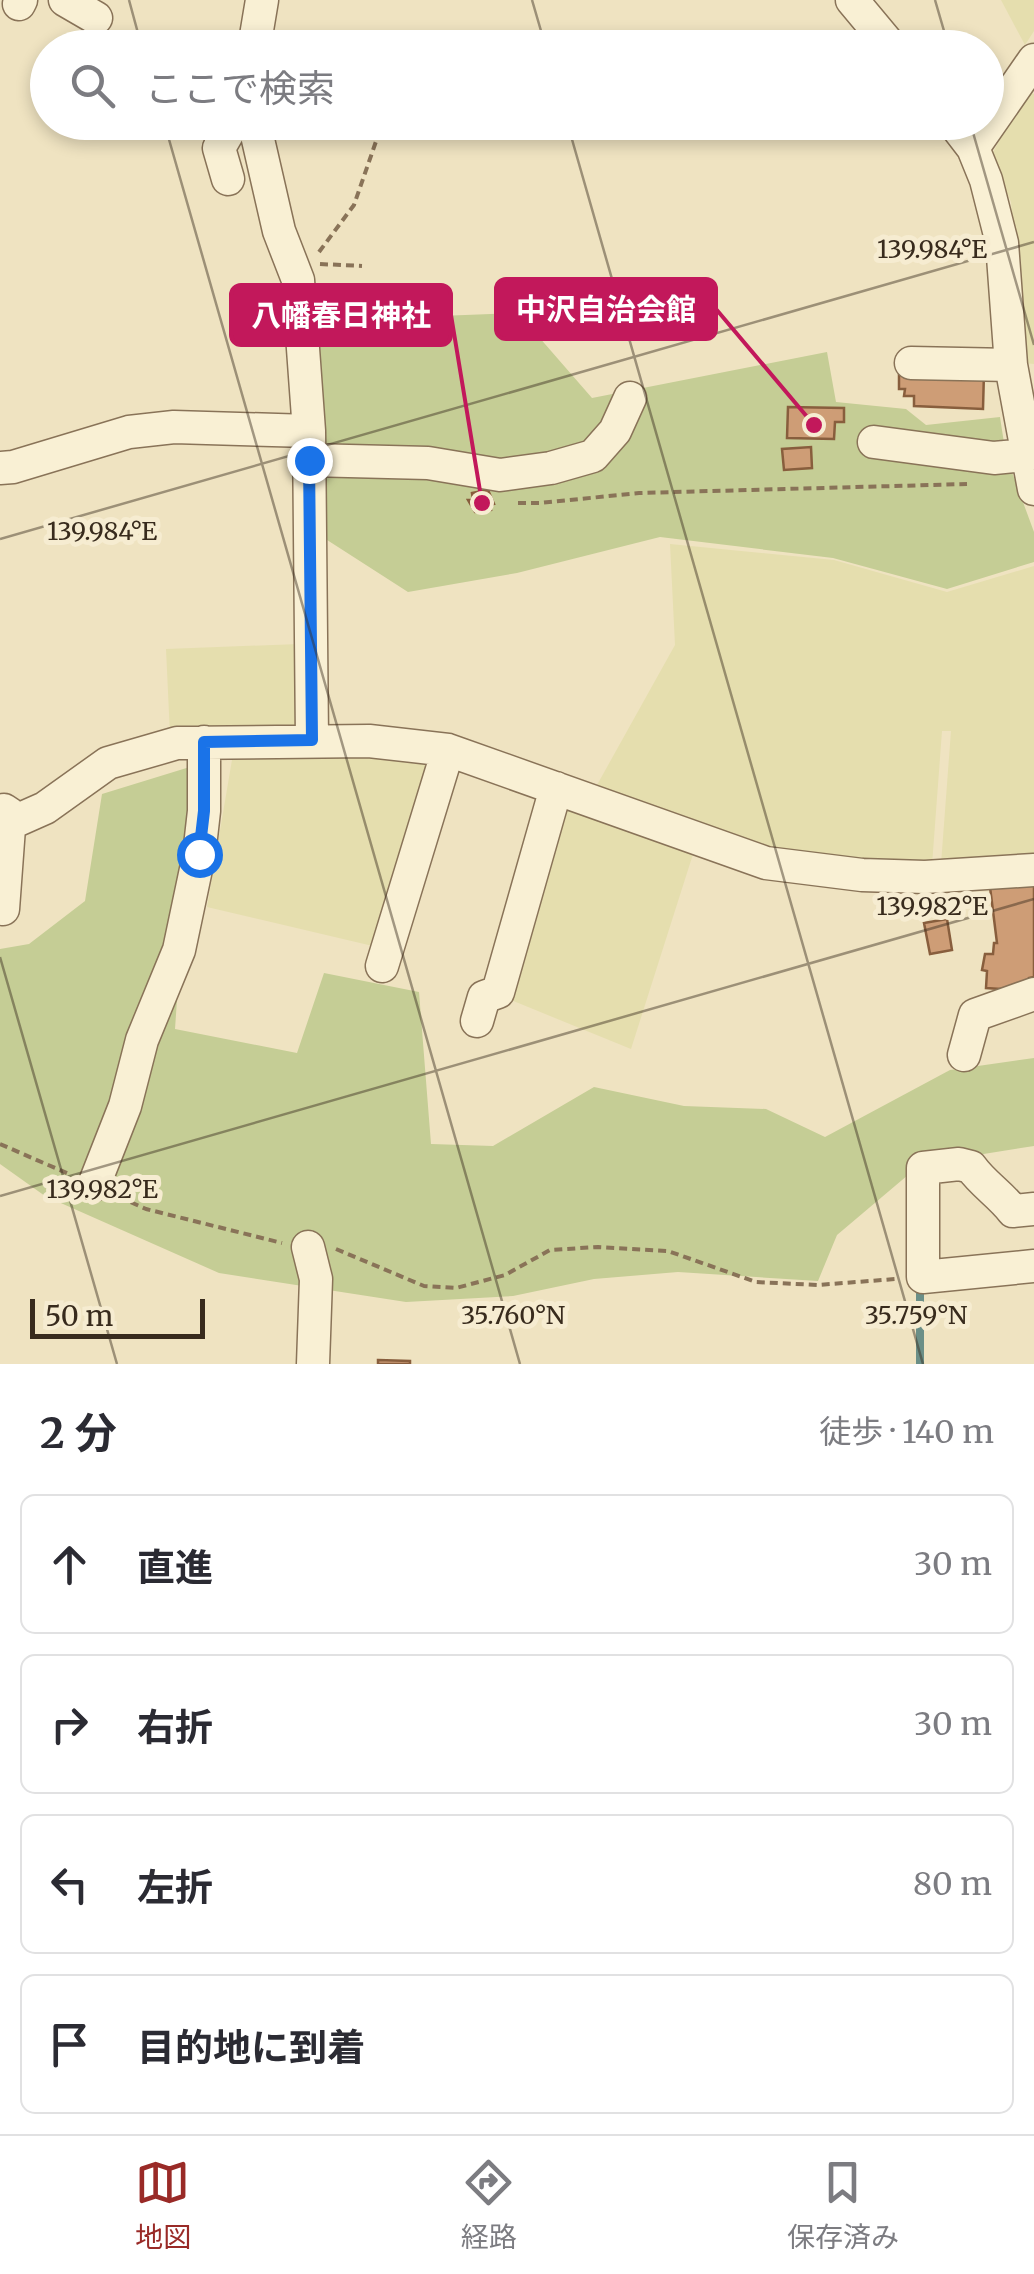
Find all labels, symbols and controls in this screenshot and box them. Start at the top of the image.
search box [30,30,1004,140]
icon: search [65,58,120,113]
text: ここで検索 [145,65,335,112]
text: 139.984°E [877,233,987,265]
callout: 中沢自治会館 [496,279,716,339]
callout: 八幡春日神社 [231,285,451,345]
text: 中沢自治会館 [516,290,696,328]
text: 八幡春日神社 [251,296,431,334]
route end [287,438,333,484]
text: 139.984°E [47,515,157,547]
route start [177,832,223,878]
text: 139.982°E [876,890,988,922]
text: 139.982°E [46,1173,158,1205]
scale bar [30,1294,205,1338]
text: 50 m [45,1298,113,1334]
text: 35.760°N [461,1299,565,1331]
text: 35.759°N [865,1299,967,1331]
text: 2 分 [40,1407,117,1459]
text: 徒歩 · 140 m [819,1412,994,1452]
icon: ahead [42,1537,97,1592]
text: 直進 [137,1544,213,1591]
text: 30 m [914,1544,992,1584]
icon: right [42,1697,97,1752]
text: 右折 [137,1704,213,1751]
text: 30 m [914,1704,992,1744]
icon: left [42,1857,97,1912]
text: 左折 [137,1864,213,1911]
text: 80 m [913,1864,992,1904]
icon: arrive [42,2017,97,2072]
text: 目的地に到着 [137,2024,365,2071]
tab: 地図 [135,2155,191,2255]
tab: 経路 [461,2155,517,2255]
tab: 保存済み [787,2155,899,2255]

